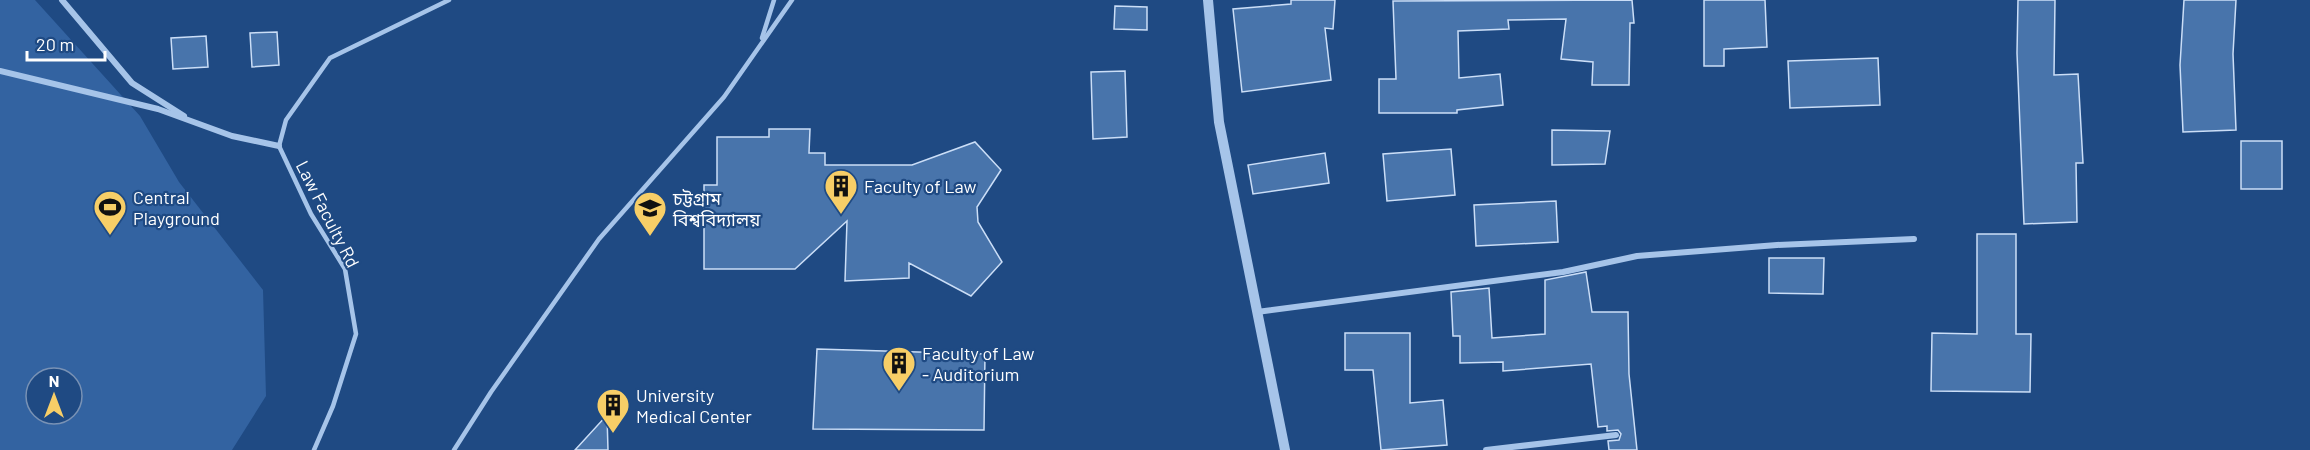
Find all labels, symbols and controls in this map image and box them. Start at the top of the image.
scale bar [27,24,105,62]
text: 20 m [36,33,74,55]
street label: Law Faculty Rd [292,157,364,271]
building icon: Faculty of Law [823,168,859,215]
place label: Faculty of Law [864,175,976,197]
place label: Central Playground [133,186,220,229]
place label: চট্টগ্রাম বিশ্ববিদ্যালয় [672,187,761,230]
sports icon: Central Playground [92,189,128,236]
school or university icon: চট্টগ্রাম বিশ্ববিদ্যালয় [632,190,668,237]
place label: Faculty of Law - Auditorium [922,342,1034,385]
building icon: Faculty of Law - Auditorium [881,345,917,392]
north arrow [24,366,84,426]
text: N [49,371,59,390]
place label: University Medical Center [636,384,752,427]
building icon: University Medical Center [595,387,631,434]

